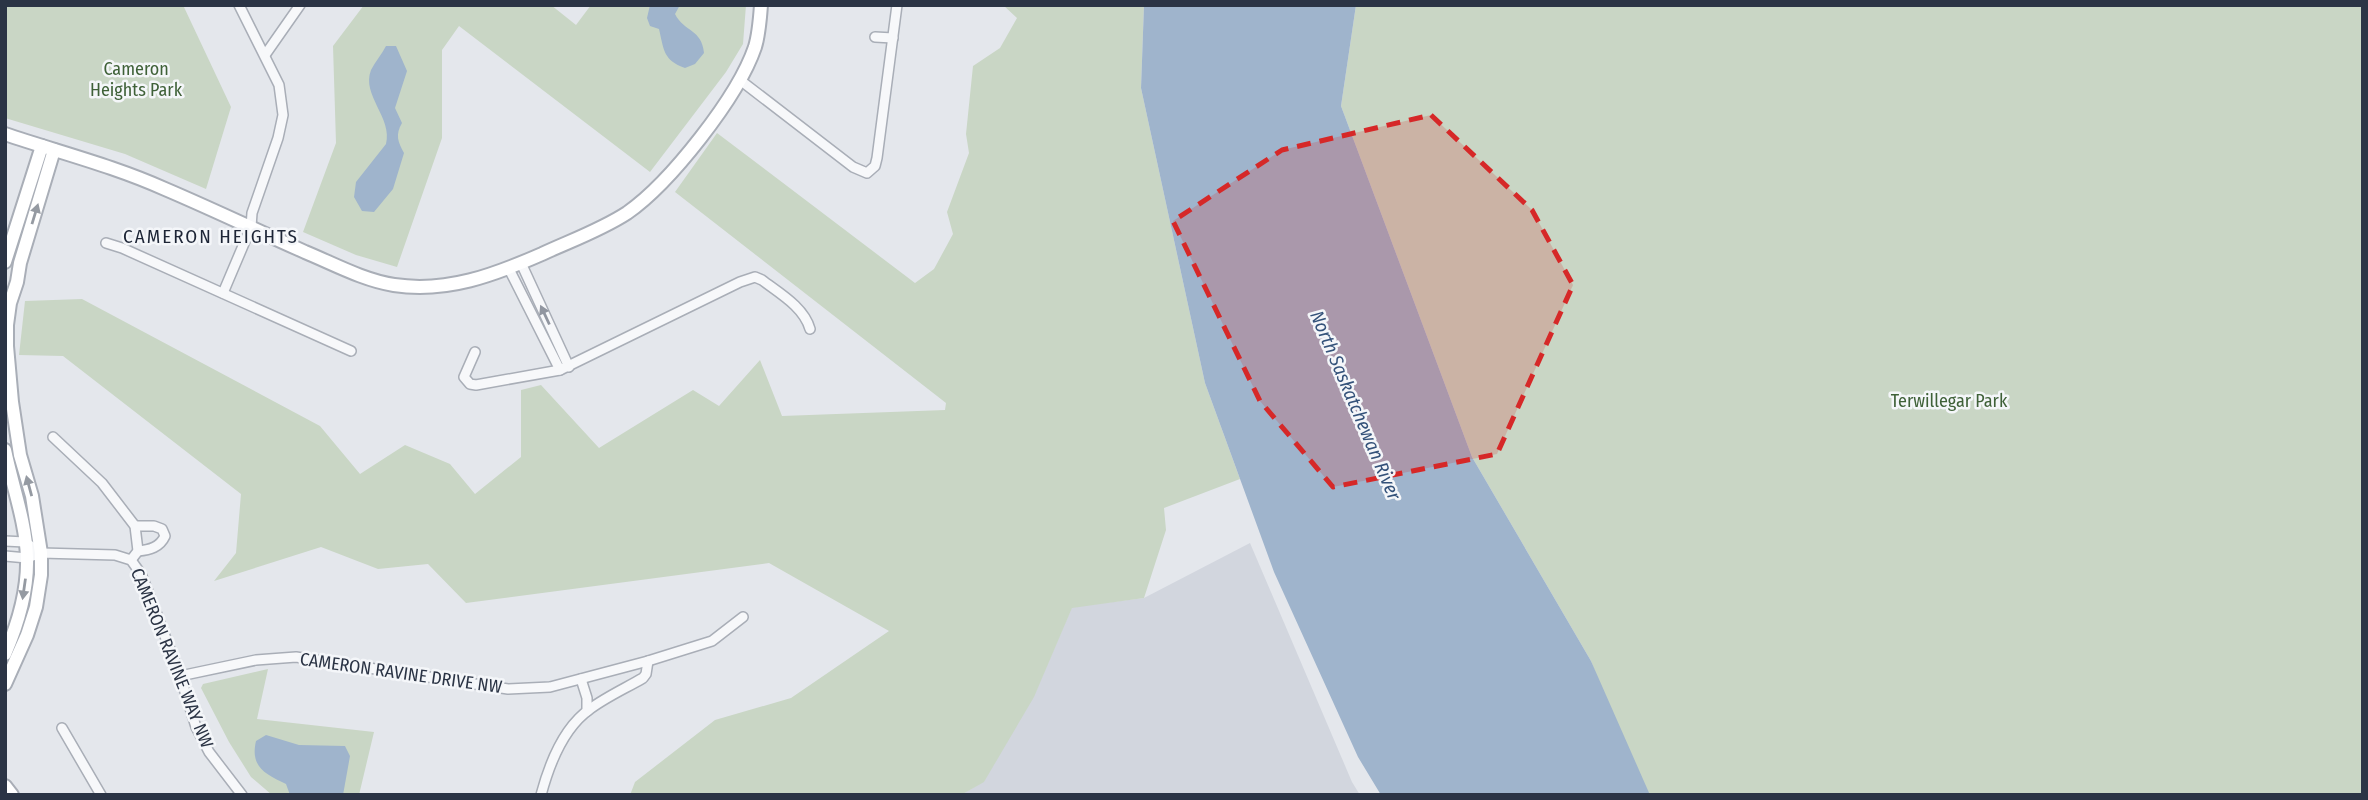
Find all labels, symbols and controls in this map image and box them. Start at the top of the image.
park label: Cameron Heights Park [90,58,183,101]
one-way arrow [30,203,40,224]
district label: CAMERON HEIGHTS [123,225,299,248]
one-way arrow [539,305,551,325]
water label: North Saskatchewan River [1305,307,1406,505]
park label: Terwillegar Park [1891,390,2008,412]
one-way arrow [23,475,34,497]
street label: CAMERON RAVINE WAY NW [126,565,218,752]
one-way arrow [18,579,29,601]
street label: CAMERON RAVINE DRIVE NW [299,648,504,698]

